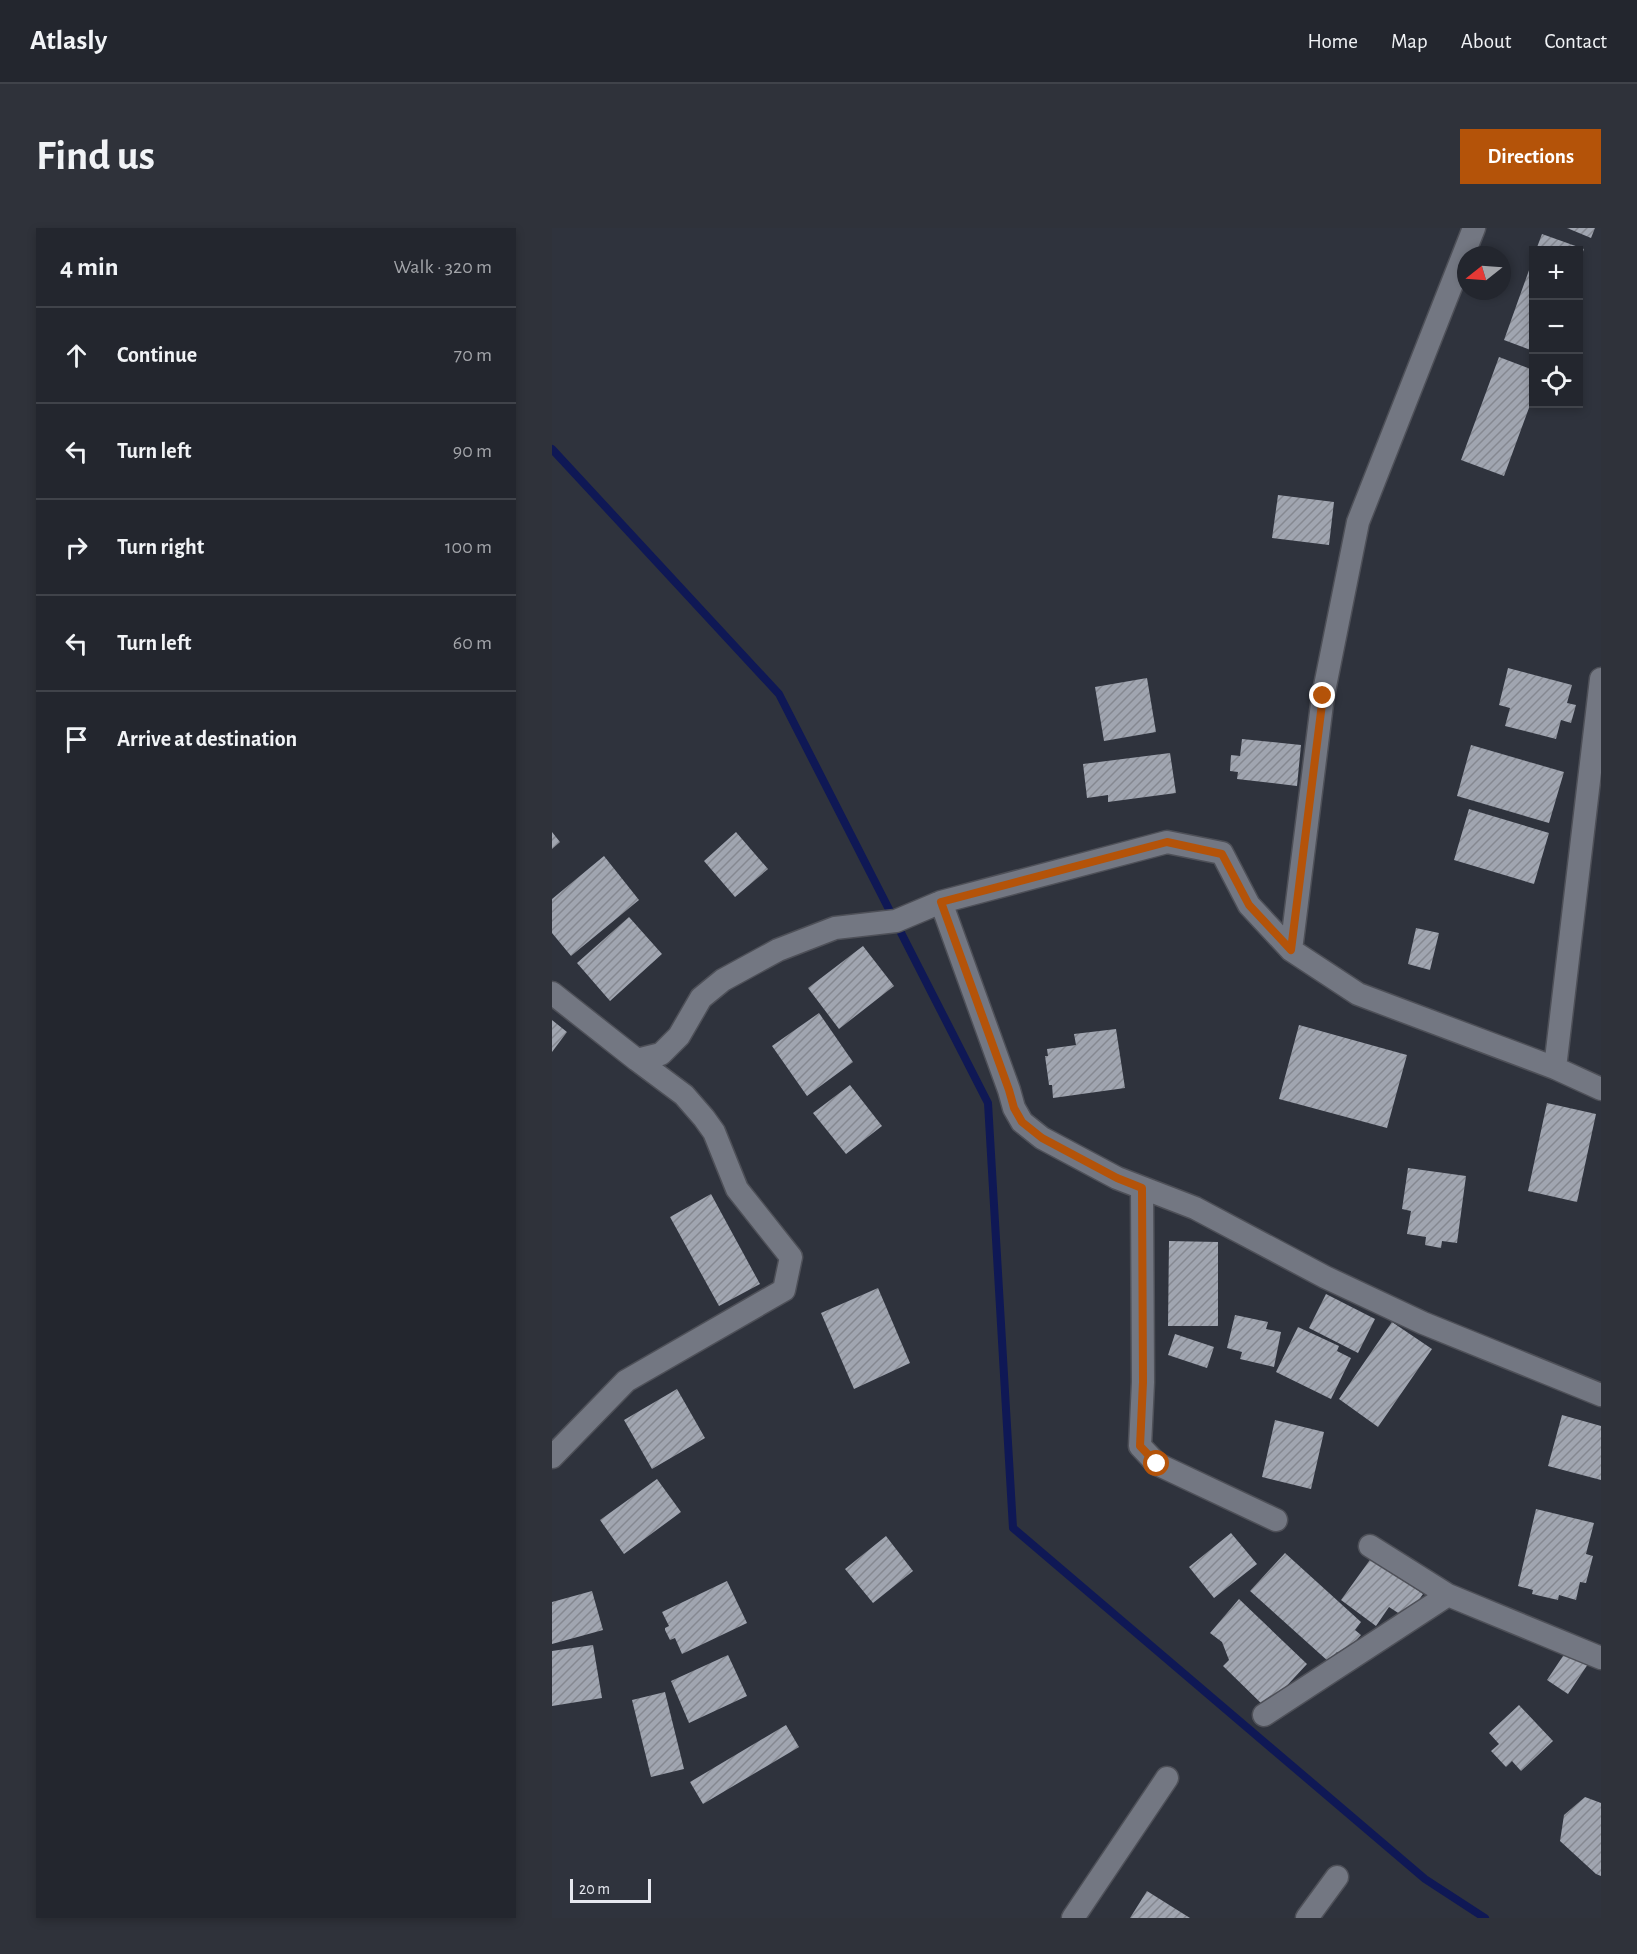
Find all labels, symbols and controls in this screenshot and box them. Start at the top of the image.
text: Atlasly [30,27,107,55]
text: Home [1307,31,1358,52]
text: Map [1391,31,1428,52]
text: About [1461,31,1511,52]
text: Contact [1544,31,1607,52]
button: Directions [1460,129,1601,184]
text: Find us [36,135,155,177]
north arrow [1457,246,1511,300]
map controls [1529,246,1583,408]
button: + [1529,246,1583,300]
text: 4 min [60,254,119,280]
text: Walk · 320 m [394,257,492,277]
button: − [1529,300,1583,354]
icon: ahead [60,339,93,372]
text: Continue [117,344,197,366]
text: 70 m [454,345,492,365]
button: locate [1529,354,1583,408]
icon: left [60,435,93,468]
text: Turn left [117,440,191,462]
text: 90 m [453,441,492,461]
icon: right [60,531,93,564]
text: Turn right [117,536,204,558]
text: 100 m [445,537,492,557]
icon: left [60,627,93,660]
text: Turn left [117,632,191,654]
text: 60 m [453,633,492,653]
route end [1309,682,1335,708]
icon: arrive [60,723,93,756]
text: Arrive at destination [117,728,297,750]
route start [1143,1450,1169,1476]
scale bar [570,1876,651,1904]
text: 20 m [579,1881,610,1897]

